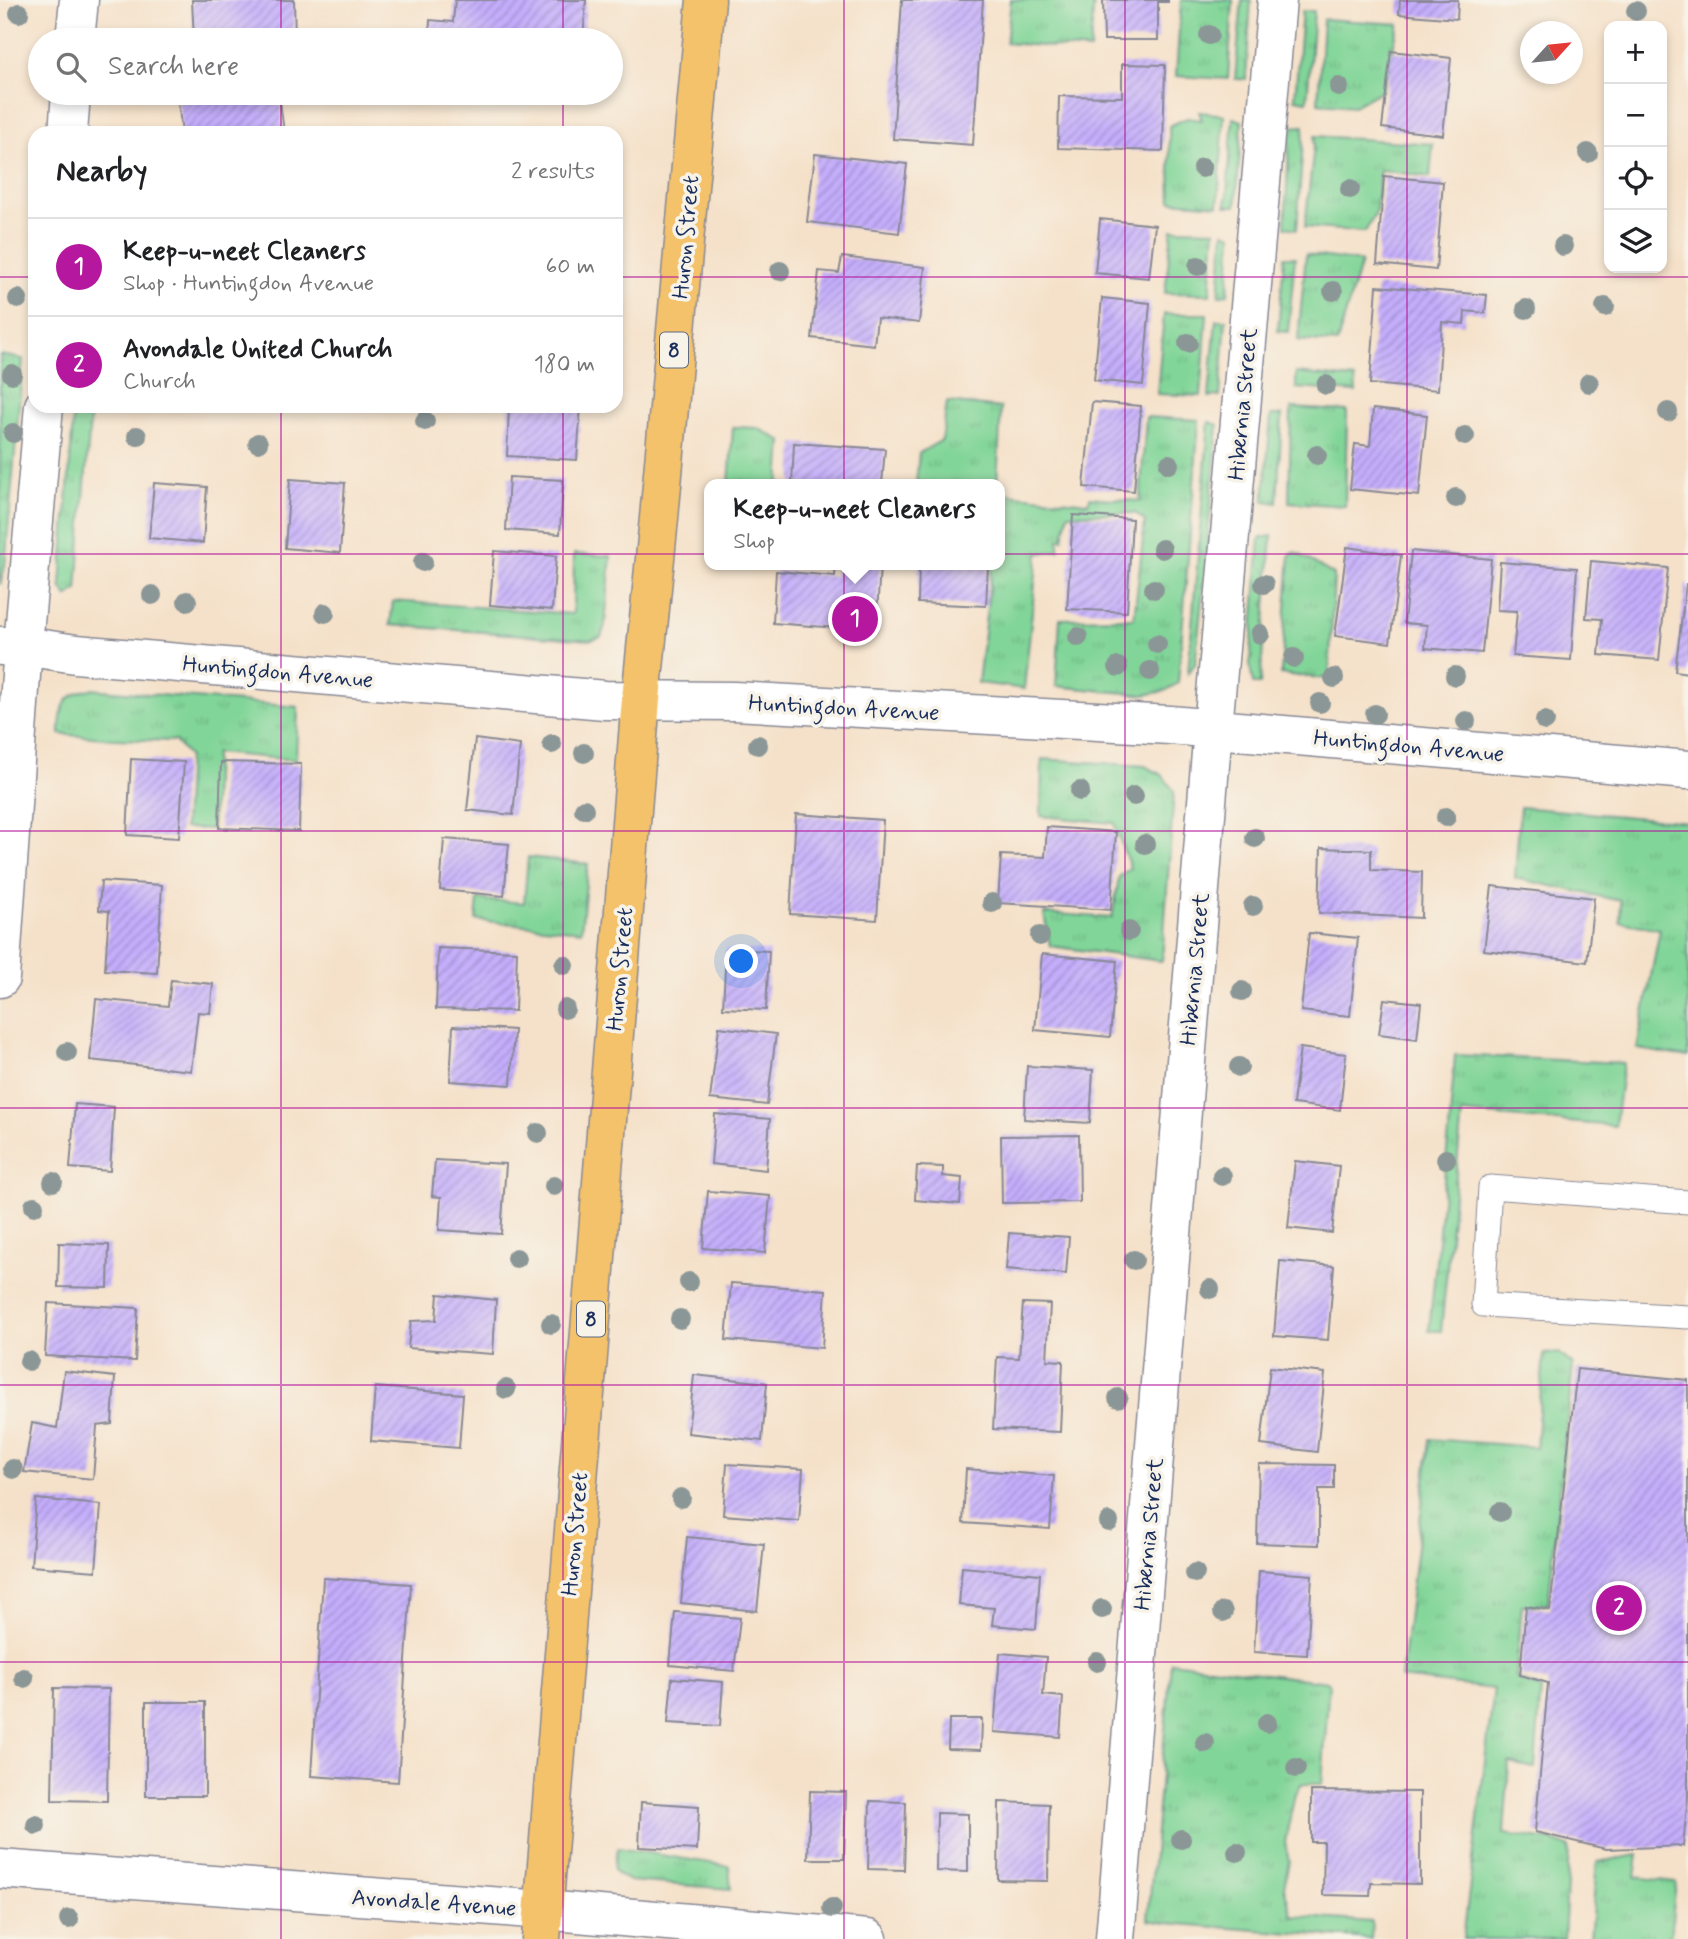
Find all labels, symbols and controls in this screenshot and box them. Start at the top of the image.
north arrow [1520,21,1583,84]
map controls [1604,21,1667,273]
button: + [1604,21,1667,84]
search box [28,28,623,105]
icon: search [52,48,90,86]
text: Search here [108,50,239,84]
button: − [1604,84,1667,147]
button: locate [1604,147,1667,210]
text: Nearby [56,152,147,191]
text: 2 results [511,157,595,187]
street label: Huron Street [667,174,707,300]
button: layers [1604,210,1667,273]
text: Keep-u-neet Cleaners [123,235,366,269]
text: 1 [74,252,84,282]
text: 60 m [546,252,595,282]
text: Shop · Huntingdon Avenue [123,269,374,299]
street label: Hibernia Street [1222,326,1266,482]
road number: 8 [660,332,688,368]
text: Avondale United Church [123,333,393,367]
text: 2 [73,350,85,380]
text: 180 m [534,350,595,380]
text: Church [123,367,196,397]
popup [704,479,1005,570]
text: Keep-u-neet Cleaners [733,493,976,527]
text: Shop [733,527,775,557]
pin: 1 [832,593,878,645]
street label: Huntingdon Avenue [181,650,374,698]
street label: Huntingdon Avenue [748,689,940,731]
street label: Huntingdon Avenue [1312,724,1505,772]
street label: Hibernia Street [1174,891,1218,1047]
street label: Huron Street [601,906,641,1032]
your location [724,944,758,978]
road number: 8 [577,1302,605,1336]
street label: Hibernia Street [1128,1456,1172,1612]
street label: Huron Street [556,1471,596,1597]
pin: 2 [1596,1582,1642,1634]
street label: Avondale Avenue [350,1883,517,1925]

